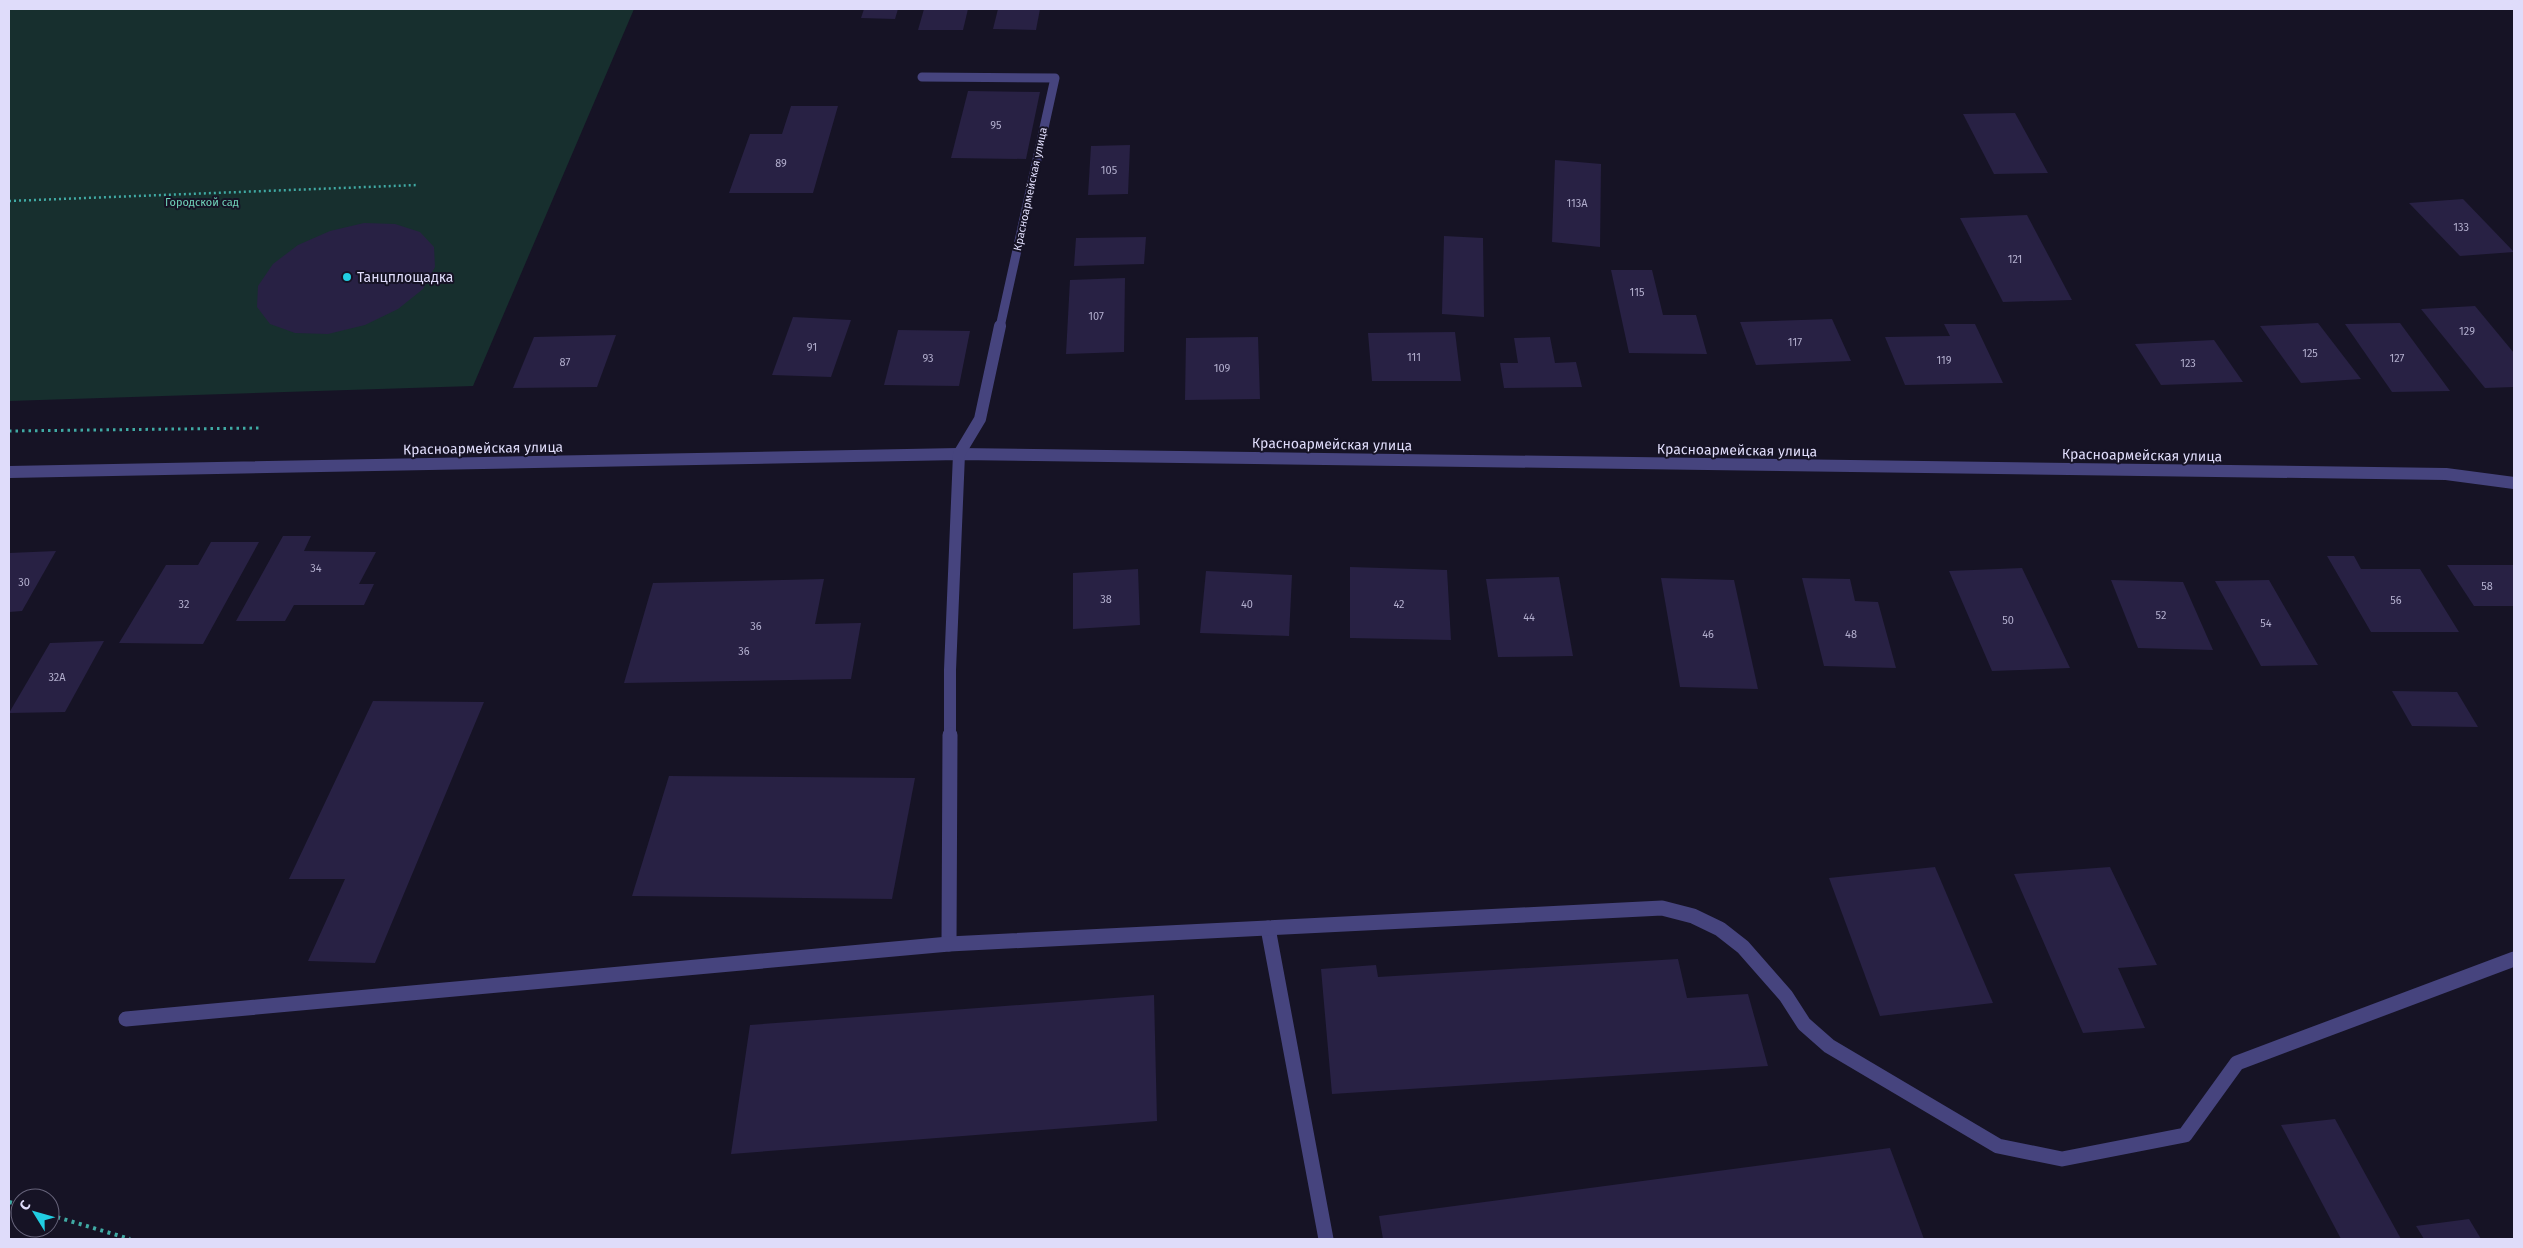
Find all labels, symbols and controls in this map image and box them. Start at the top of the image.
house number: 95 [990,119,1002,132]
street label: Красноармейская улица [1011,126,1050,252]
house number: 89 [775,157,787,170]
house number: 105 [1101,164,1118,177]
park label: Городской сад [165,196,239,209]
house number: 113А [1566,197,1588,210]
house number: 133 [2453,221,2469,234]
house number: 121 [2008,253,2022,266]
place label: Танцплощадка [357,269,453,286]
marker: Танцплощадка [341,271,353,283]
house number: 115 [1630,286,1645,299]
house number: 107 [1088,310,1104,323]
house number: 129 [2459,325,2475,338]
house number: 117 [1788,336,1802,349]
house number: 91 [807,341,817,354]
house number: 125 [2302,347,2318,360]
house number: 111 [1407,351,1421,364]
house number: 93 [922,352,934,365]
house number: 127 [2390,352,2405,365]
house number: 119 [1936,354,1952,367]
house number: 87 [560,356,571,369]
house number: 123 [2180,357,2196,370]
house number: 109 [1214,362,1231,375]
street label: Красноармейская улица [1252,435,1412,454]
street label: Красноармейская улица [403,439,563,458]
street label: Красноармейская улица [1657,441,1817,460]
street label: Красноармейская улица [2062,446,2222,465]
house number: 34 [310,562,322,575]
house number: 30 [18,576,30,589]
house number: 58 [2481,580,2493,593]
house number: 38 [1100,593,1112,606]
house number: 56 [2390,594,2402,607]
house number: 32 [179,598,189,611]
house number: 40 [1241,598,1253,611]
house number: 42 [1393,598,1405,611]
house number: 52 [2156,609,2166,622]
house number: 44 [1523,611,1535,624]
house number: 50 [2002,614,2014,627]
house number: 54 [2260,617,2272,630]
house number: 36 [750,620,762,633]
house number: 46 [1702,628,1714,641]
house number: 48 [1845,628,1857,641]
house number: 36 [738,645,750,658]
house number: 32А [48,671,66,684]
north arrow [10,1188,60,1238]
text: С [16,1197,34,1214]

